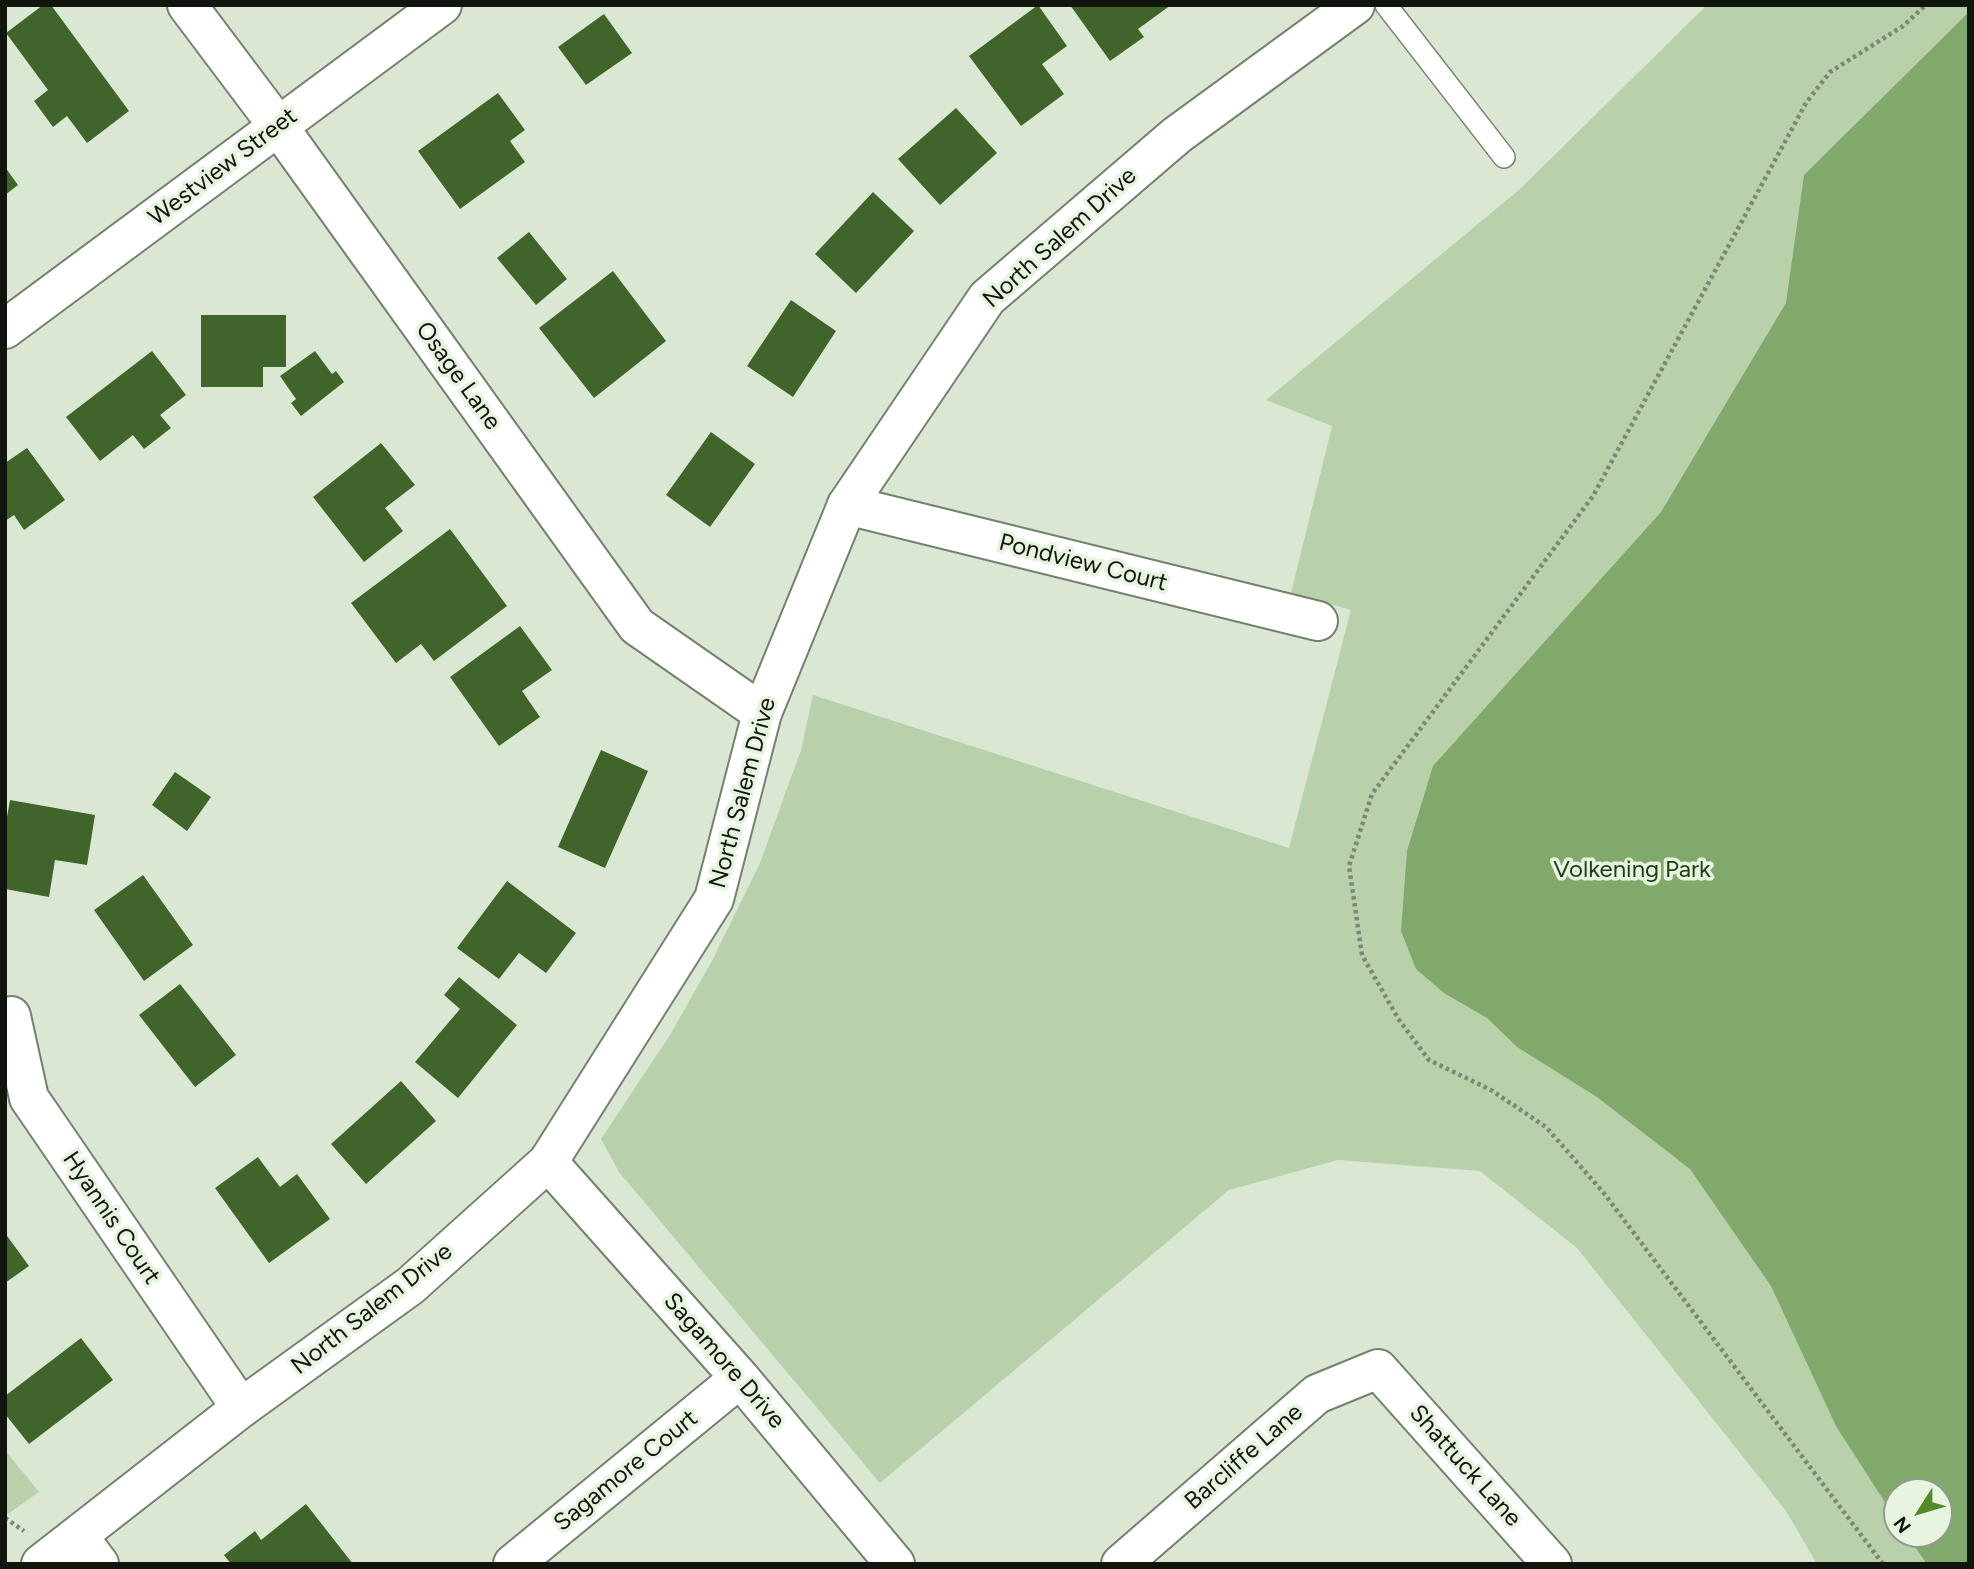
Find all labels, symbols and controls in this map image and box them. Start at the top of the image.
street label: Westview Street [143,102,303,232]
street label: North Salem Drive [977,162,1143,314]
street label: Osage Lane [409,316,507,436]
street label: Pondview Court [996,528,1170,598]
street label: North Salem Drive [704,695,782,891]
park label: Volkening Park [1553,856,1711,884]
street label: Hyannis Court [56,1146,166,1290]
street label: North Salem Drive [286,1237,458,1381]
street label: Sagamore Drive [657,1287,791,1435]
street label: Barcliffe Lane [1179,1398,1309,1516]
street label: Shattuck Lane [1403,1399,1527,1533]
street label: Sagamore Court [548,1404,704,1538]
north arrow [1883,1478,1953,1548]
text: N [1889,1512,1916,1538]

